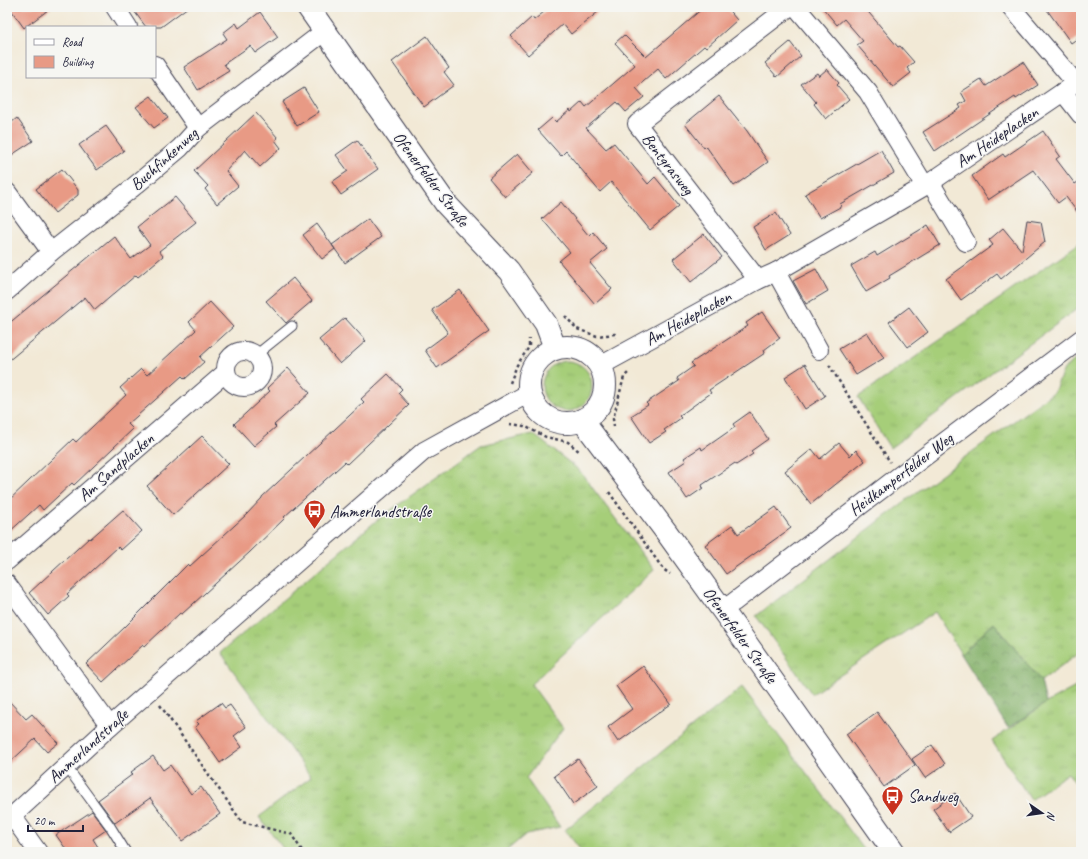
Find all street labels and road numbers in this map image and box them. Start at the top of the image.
street label: Am Heideplacken [952,101,1043,172]
street label: Buchfinkenweg [126,122,203,195]
street label: Ofenerfelder Straße [388,127,474,232]
street label: Bentgrasweg [637,129,699,200]
street label: Am Heideplacken [641,285,736,350]
street label: Heidkamperfelder Weg [845,427,958,520]
street label: Am Sandplacken [74,428,159,506]
street label: Ofenerfelder Straße [698,583,783,688]
street label: Ammerlandstraße [43,703,134,788]

